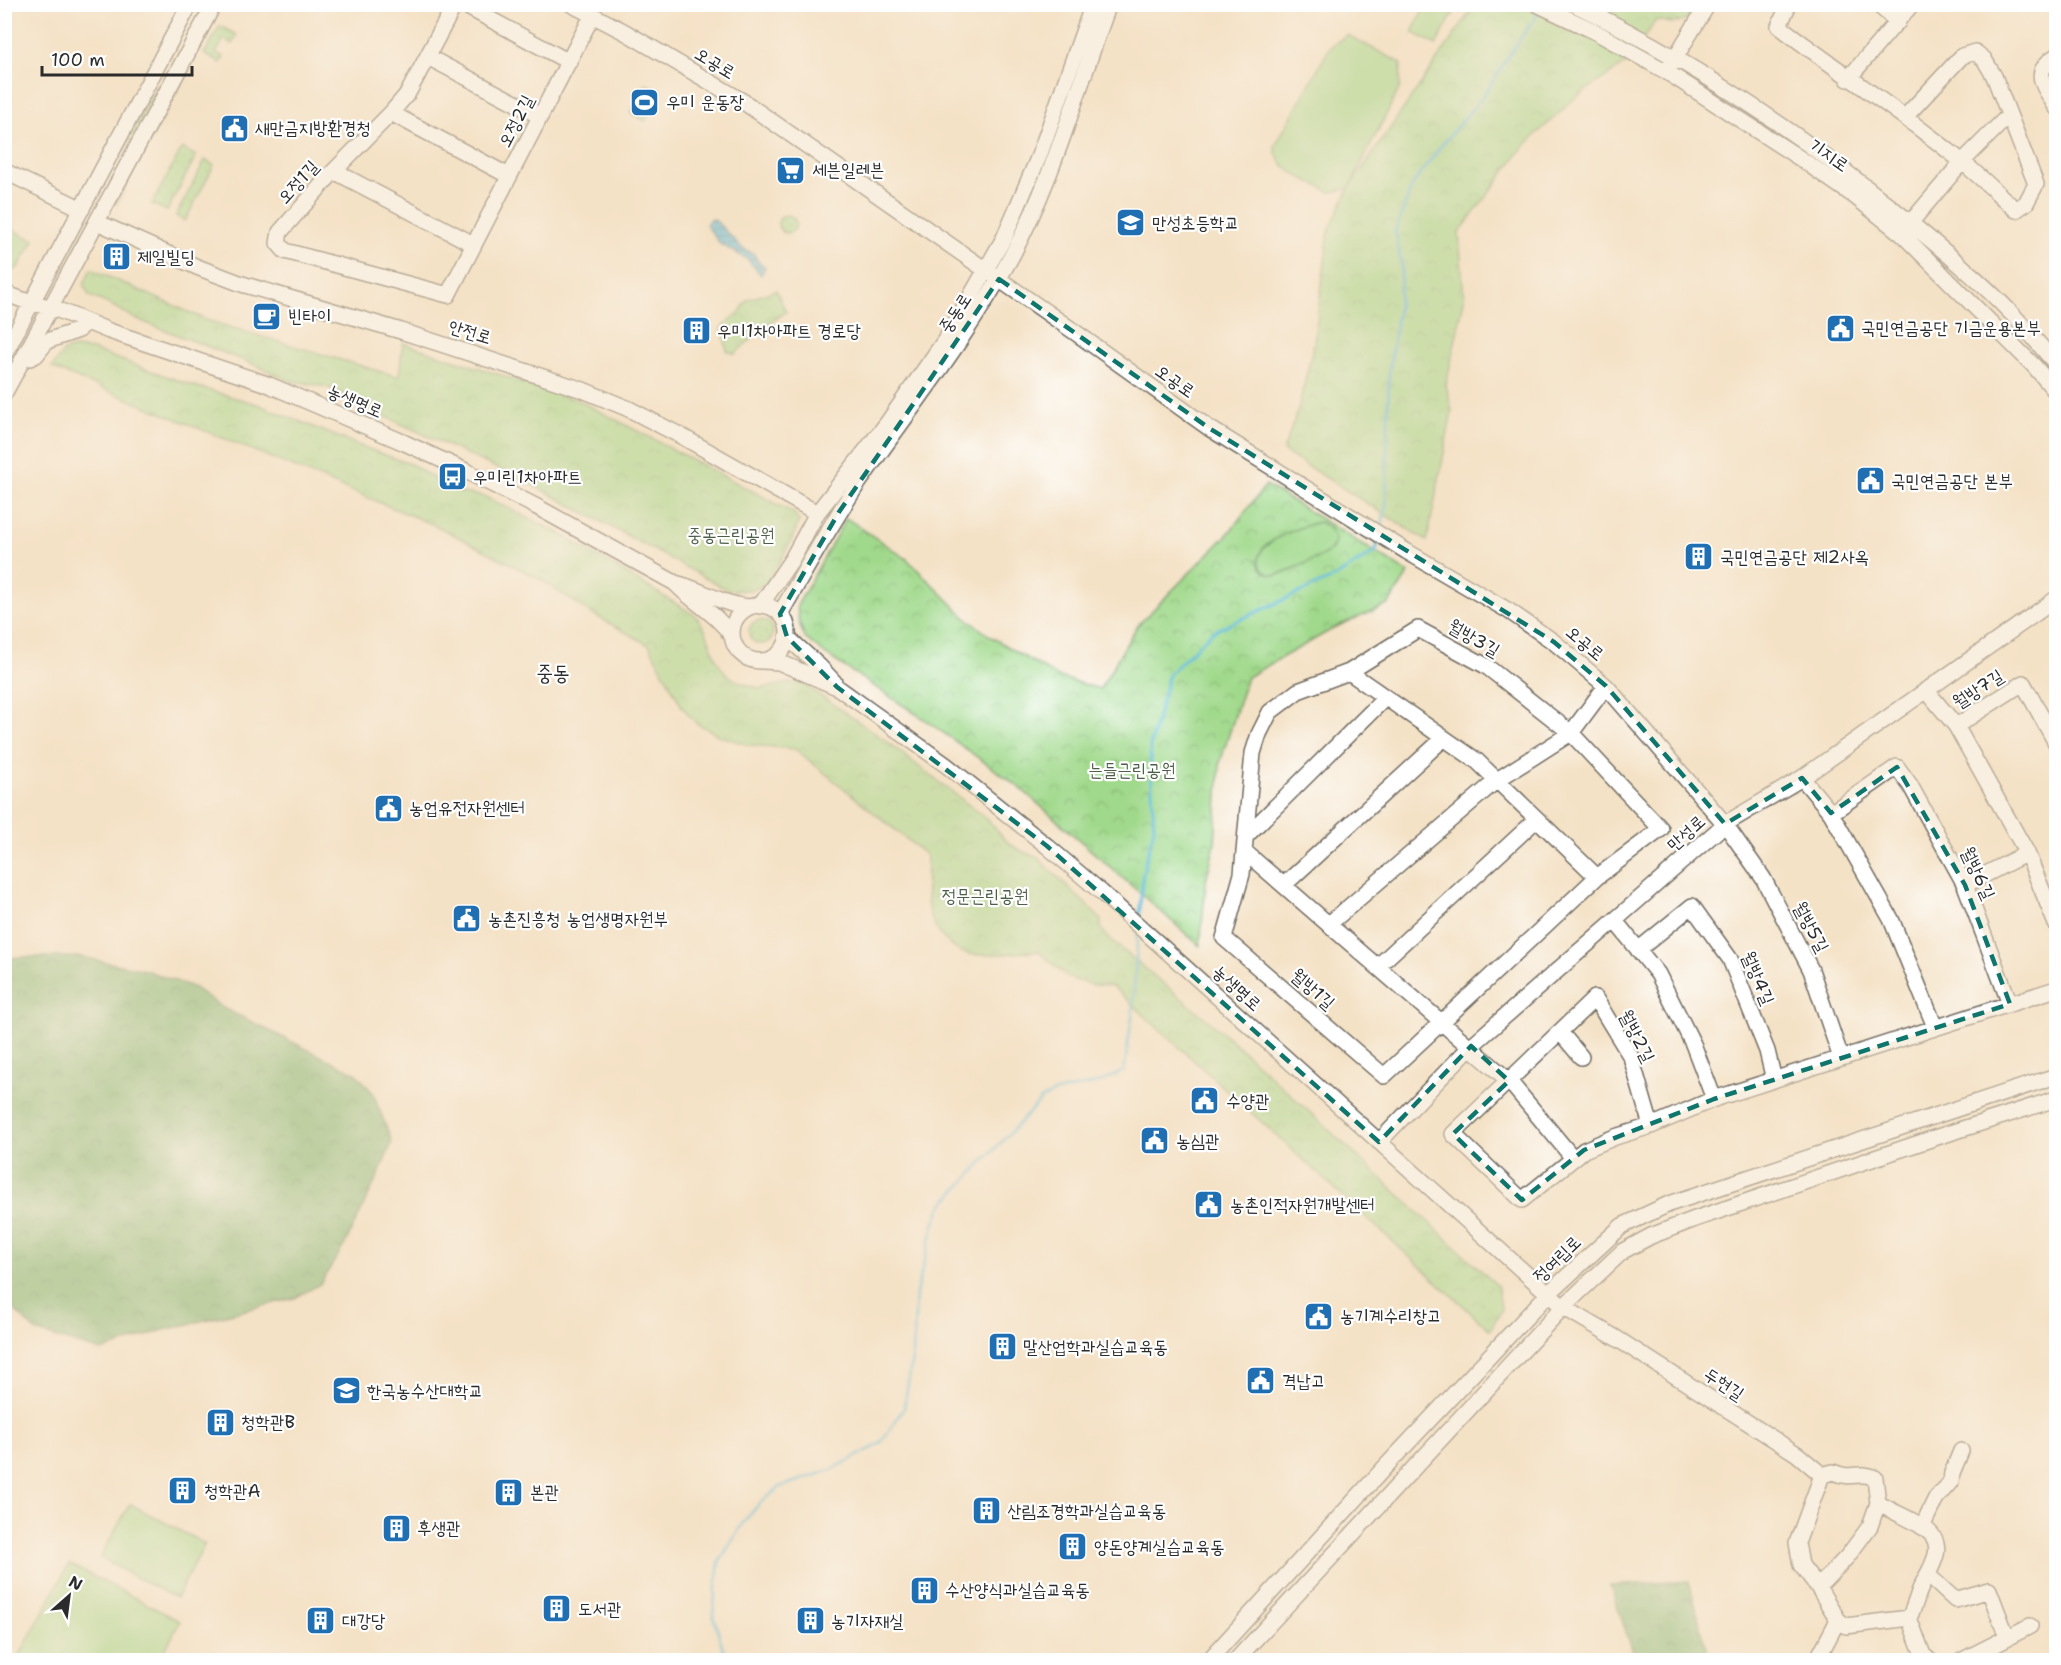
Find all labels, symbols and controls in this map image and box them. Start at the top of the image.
scale bar [42,39,192,77]
street label: 오공로 [690,42,740,84]
text: 100 m [51,48,105,72]
sports icon: 우미 운동장 [629,86,661,118]
street label: 오정2길 [493,90,540,151]
place label: 우미 운동장 [666,90,745,114]
public building icon: 새만금지방환경청 [218,112,250,144]
place label: 새만금지방환경청 [255,116,371,140]
street label: 기지로 [1804,133,1854,177]
supermarket icon: 세븐일레븐 [775,154,807,186]
street label: 오정1길 [272,155,324,209]
place label: 세븐일레븐 [812,158,884,182]
school or university icon: 만성초등학교 [1115,207,1147,239]
place label: 만성초등학교 [1152,211,1239,235]
building icon: 제일빌딩 [100,241,132,273]
place label: 제일빌딩 [137,245,195,269]
street label: 중동로 [933,288,977,338]
cafe icon: 빈타이 [251,300,283,332]
place label: 빈타이 [288,304,331,328]
public building icon: 국민연금공단 기금운용본부 [1824,312,1856,344]
street label: 안전로 [446,314,494,350]
building icon: 우미1차아파트 경로당 [680,315,712,347]
place label: 국민연금공단 기금운용본부 [1861,316,2041,340]
place label: 우미1차아파트 경로당 [717,319,862,343]
street label: 오공로 [1150,359,1200,403]
street label: 농생명로 [324,379,386,423]
bus stop icon: 우미린1차아파트 [436,461,468,493]
place label: 우미린1차아파트 [473,465,582,489]
public building icon: 국민연금공단 본부 [1854,465,1886,497]
place label: 국민연금공단 본부 [1891,469,2013,493]
park label: 중동근린공원 [688,523,774,547]
building icon: 국민연금공단 제2사옥 [1683,541,1715,573]
place label: 국민연금공단 제2사옥 [1720,545,1869,569]
street label: 월방3길 [1444,614,1505,663]
street label: 오공로 [1561,620,1609,666]
district label: 중동 [536,659,570,687]
street label: 월방7길 [1948,663,2008,714]
park label: 는들근린공원 [1089,758,1175,782]
public building icon: 농업유전자원센터 [372,792,404,824]
place label: 농업유전자원센터 [409,796,525,820]
street label: 만성로 [1662,810,1710,856]
street label: 월방6길 [1955,843,2001,904]
park label: 정문근린공원 [942,884,1028,908]
street label: 월방5길 [1788,897,1835,957]
public building icon: 농촌진흥청 농업생명자원부 [451,903,483,935]
place label: 농촌진흥청 농업생명자원부 [488,907,668,931]
street label: 월방4길 [1736,948,1780,1009]
street label: 농생명로 [1207,960,1267,1016]
street label: 월방1길 [1286,963,1340,1015]
street label: 월방2길 [1614,1006,1661,1067]
public building icon: 수양관 [1189,1085,1221,1117]
place label: 수양관 [1226,1089,1269,1113]
public building icon: 농심관 [1139,1125,1171,1157]
place label: 농심관 [1176,1129,1219,1153]
public building icon: 농촌인적자원개발센터 [1193,1189,1225,1221]
place label: 농촌인적자원개발센터 [1230,1193,1375,1217]
street label: 정여립로 [1528,1230,1586,1288]
public building icon: 농기계수리창고 [1303,1300,1335,1332]
place label: 농기계수리창고 [1340,1304,1441,1328]
building icon: 말산업학과실습교육동 [986,1331,1018,1363]
place label: 말산업학과실습교육동 [1023,1335,1168,1359]
street label: 두현길 [1699,1362,1749,1406]
public building icon: 격납고 [1245,1365,1277,1397]
place label: 격납고 [1282,1369,1325,1393]
school or university icon: 한국농수산대학교 [330,1375,362,1407]
place label: 한국농수산대학교 [367,1379,483,1403]
building icon: 청학관B [204,1406,236,1438]
place label: 청학관B [241,1410,295,1434]
building icon: 청학관A [167,1475,199,1507]
building icon: 본관 [493,1476,525,1508]
place label: 청학관A [204,1479,261,1503]
place label: 본관 [530,1480,559,1504]
building icon: 산림조경학과실습교육동 [970,1495,1002,1527]
place label: 산림조경학과실습교육동 [1007,1499,1166,1523]
building icon: 후생관 [380,1512,412,1544]
place label: 후생관 [417,1516,460,1540]
building icon: 양돈양계실습교육동 [1057,1531,1089,1563]
place label: 양돈양계실습교육동 [1094,1535,1224,1559]
north arrow [39,1566,99,1626]
text: N [65,1571,86,1595]
building icon: 수산양식과실습교육동 [908,1574,940,1606]
place label: 수산양식과실습교육동 [945,1578,1090,1602]
building icon: 도서관 [541,1593,573,1625]
place label: 도서관 [578,1597,621,1621]
building icon: 대강당 [305,1605,337,1637]
building icon: 농기자재실 [794,1605,826,1637]
place label: 대강당 [342,1609,386,1633]
place label: 농기자재실 [831,1609,904,1633]

